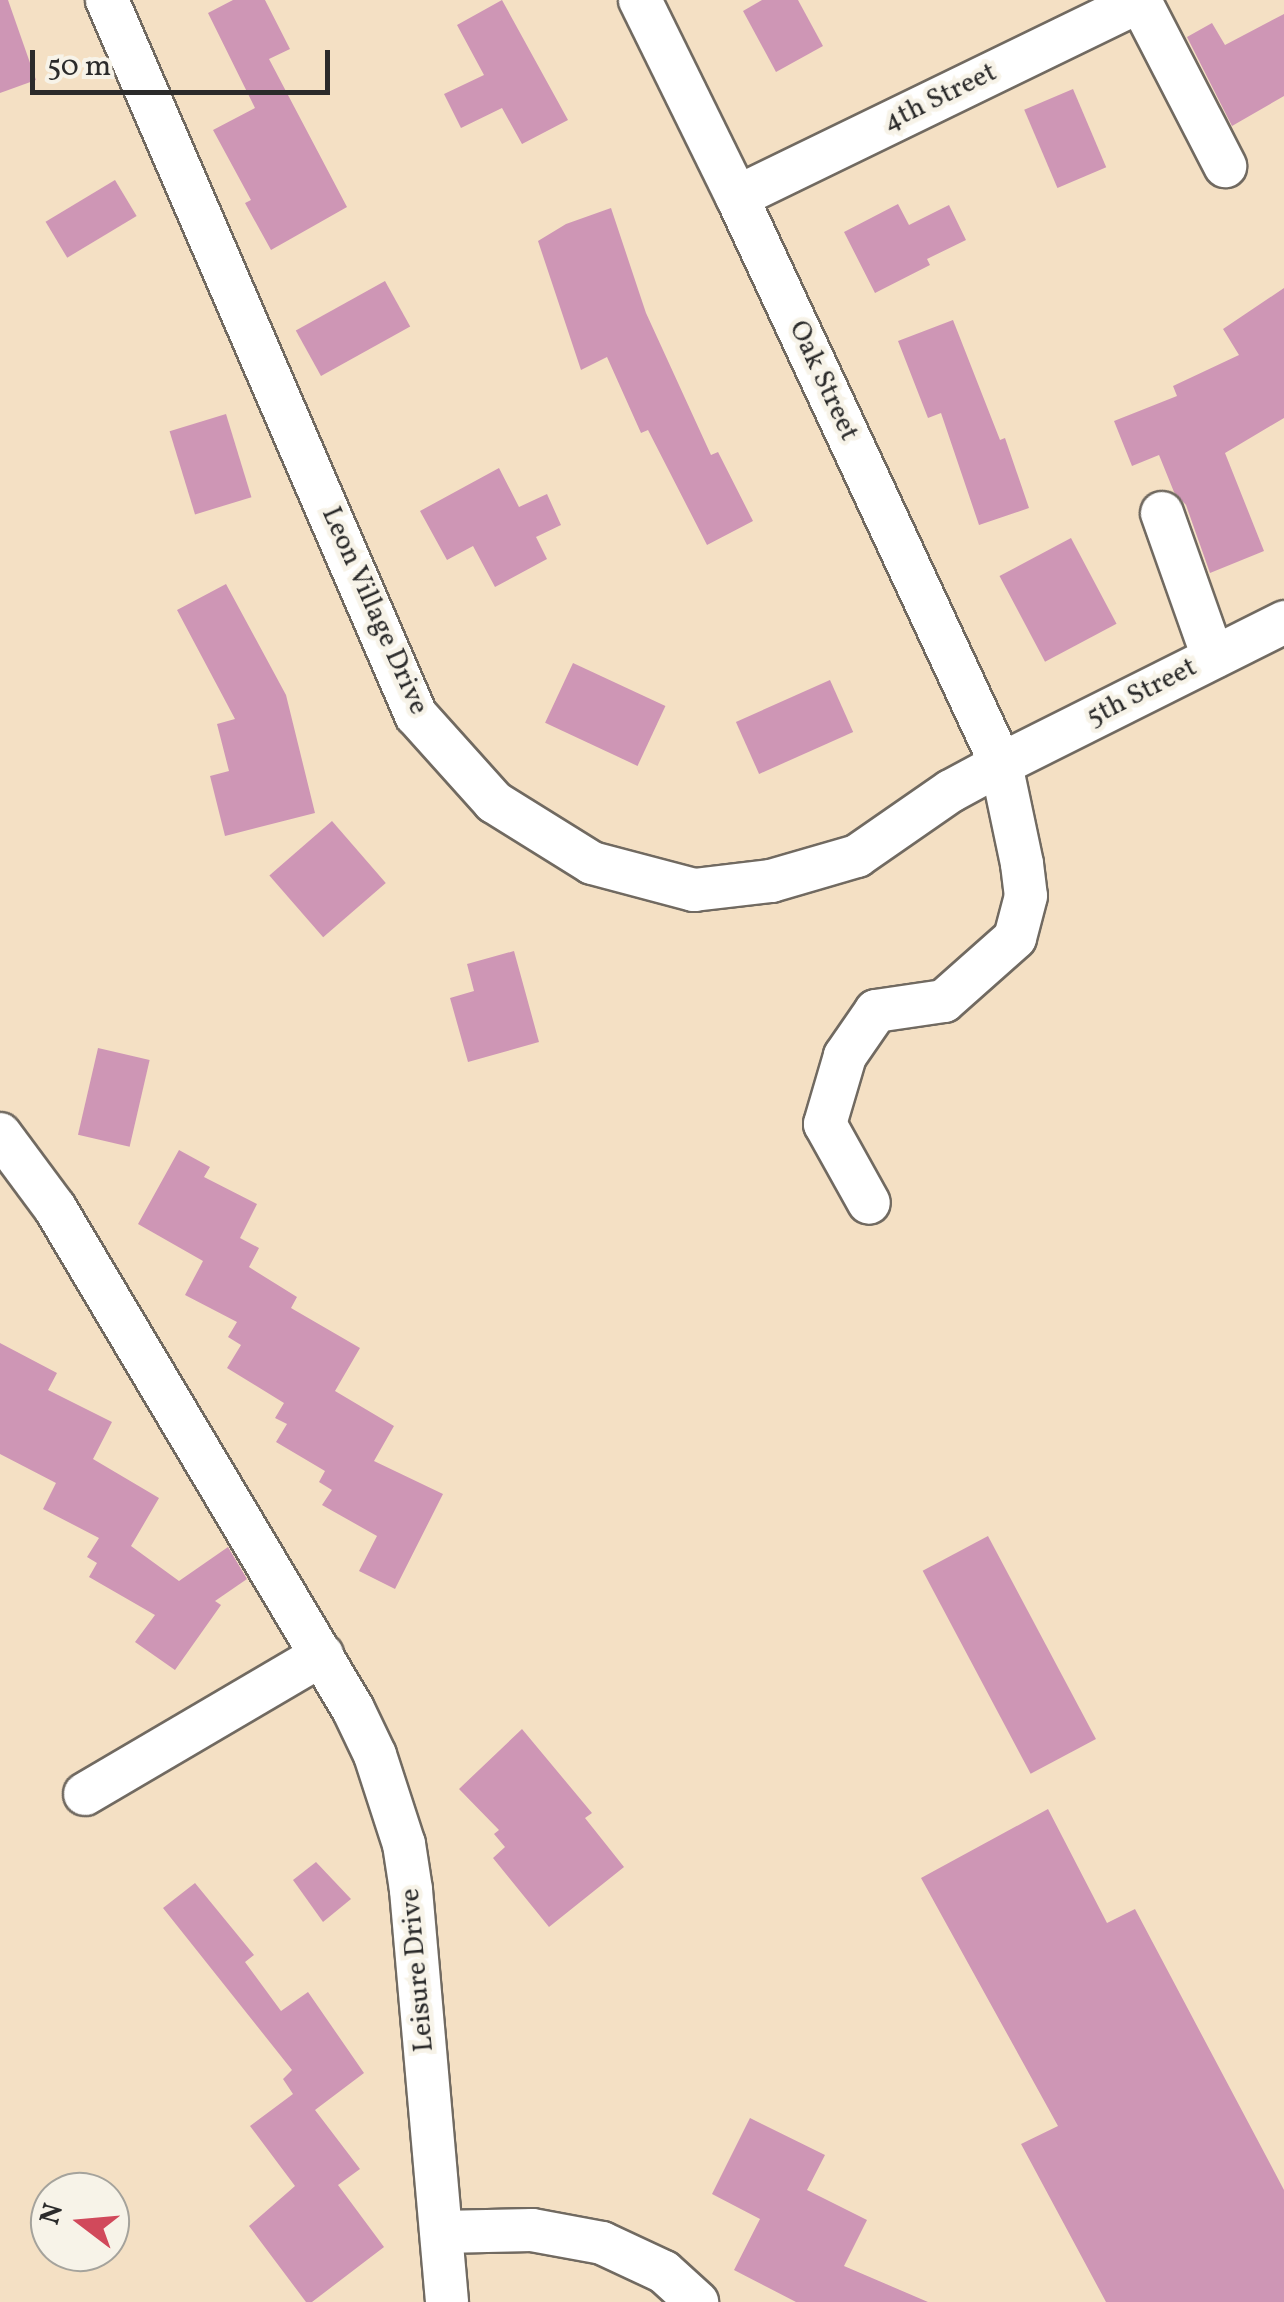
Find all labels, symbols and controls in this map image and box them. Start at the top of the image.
scale bar [35,30,335,92]
text: 50 m [47,46,111,88]
street label: 4th Street [878,56,1002,140]
street label: Oak Street [781,316,865,446]
street label: Leon Village Drive [313,502,435,720]
street label: 5th Street [1081,651,1203,735]
street label: Leisure Drive [394,1887,442,2053]
north arrow [30,2172,130,2272]
text: N [31,2199,74,2229]

